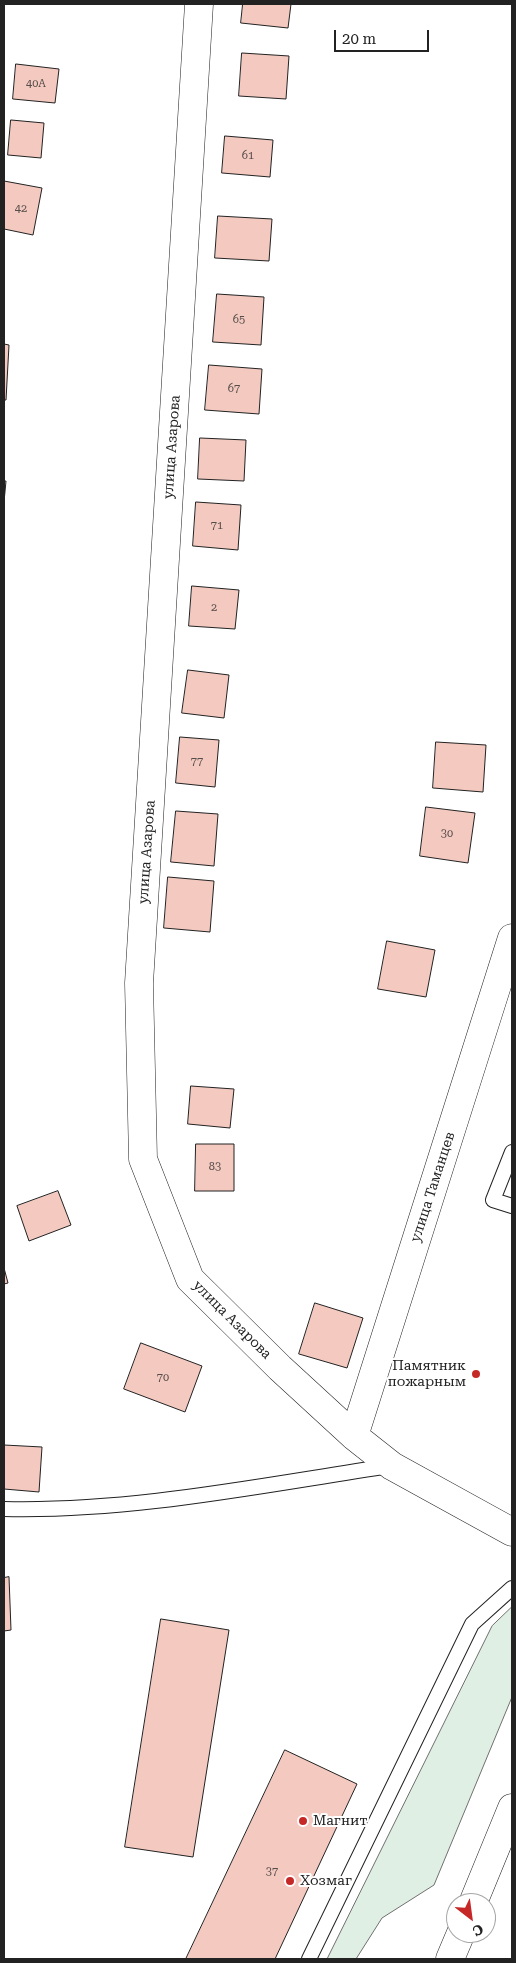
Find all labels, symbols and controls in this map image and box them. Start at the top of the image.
scale bar [336,20,431,52]
text: 20 m [342,30,376,48]
house number: 40А [26,77,46,91]
house number: 61 [242,149,254,163]
house number: 42 [15,202,27,216]
house number: 65 [233,313,245,327]
house number: 67 [228,382,240,396]
street label: улица Азарова [160,395,184,499]
house number: 71 [211,519,223,533]
house number: 2 [211,601,217,615]
house number: 77 [191,755,203,769]
street label: улица Азарова [135,800,159,904]
house number: 30 [441,827,453,841]
street label: улица Таманцев [407,1130,459,1244]
house number: 83 [209,1160,221,1174]
street label: улица Азарова [189,1277,275,1363]
place label: Памятник пожарным [388,1358,466,1390]
marker: Памятник пожарным [470,1368,482,1380]
house number: 70 [157,1371,169,1385]
place label: Магнит [313,1813,367,1829]
marker: Магнит [297,1815,309,1827]
house number: 37 [266,1865,278,1879]
place label: Хозмаг [300,1873,352,1889]
marker: Хозмаг [284,1875,296,1887]
north arrow [446,1893,496,1943]
text: С [470,1921,486,1940]

